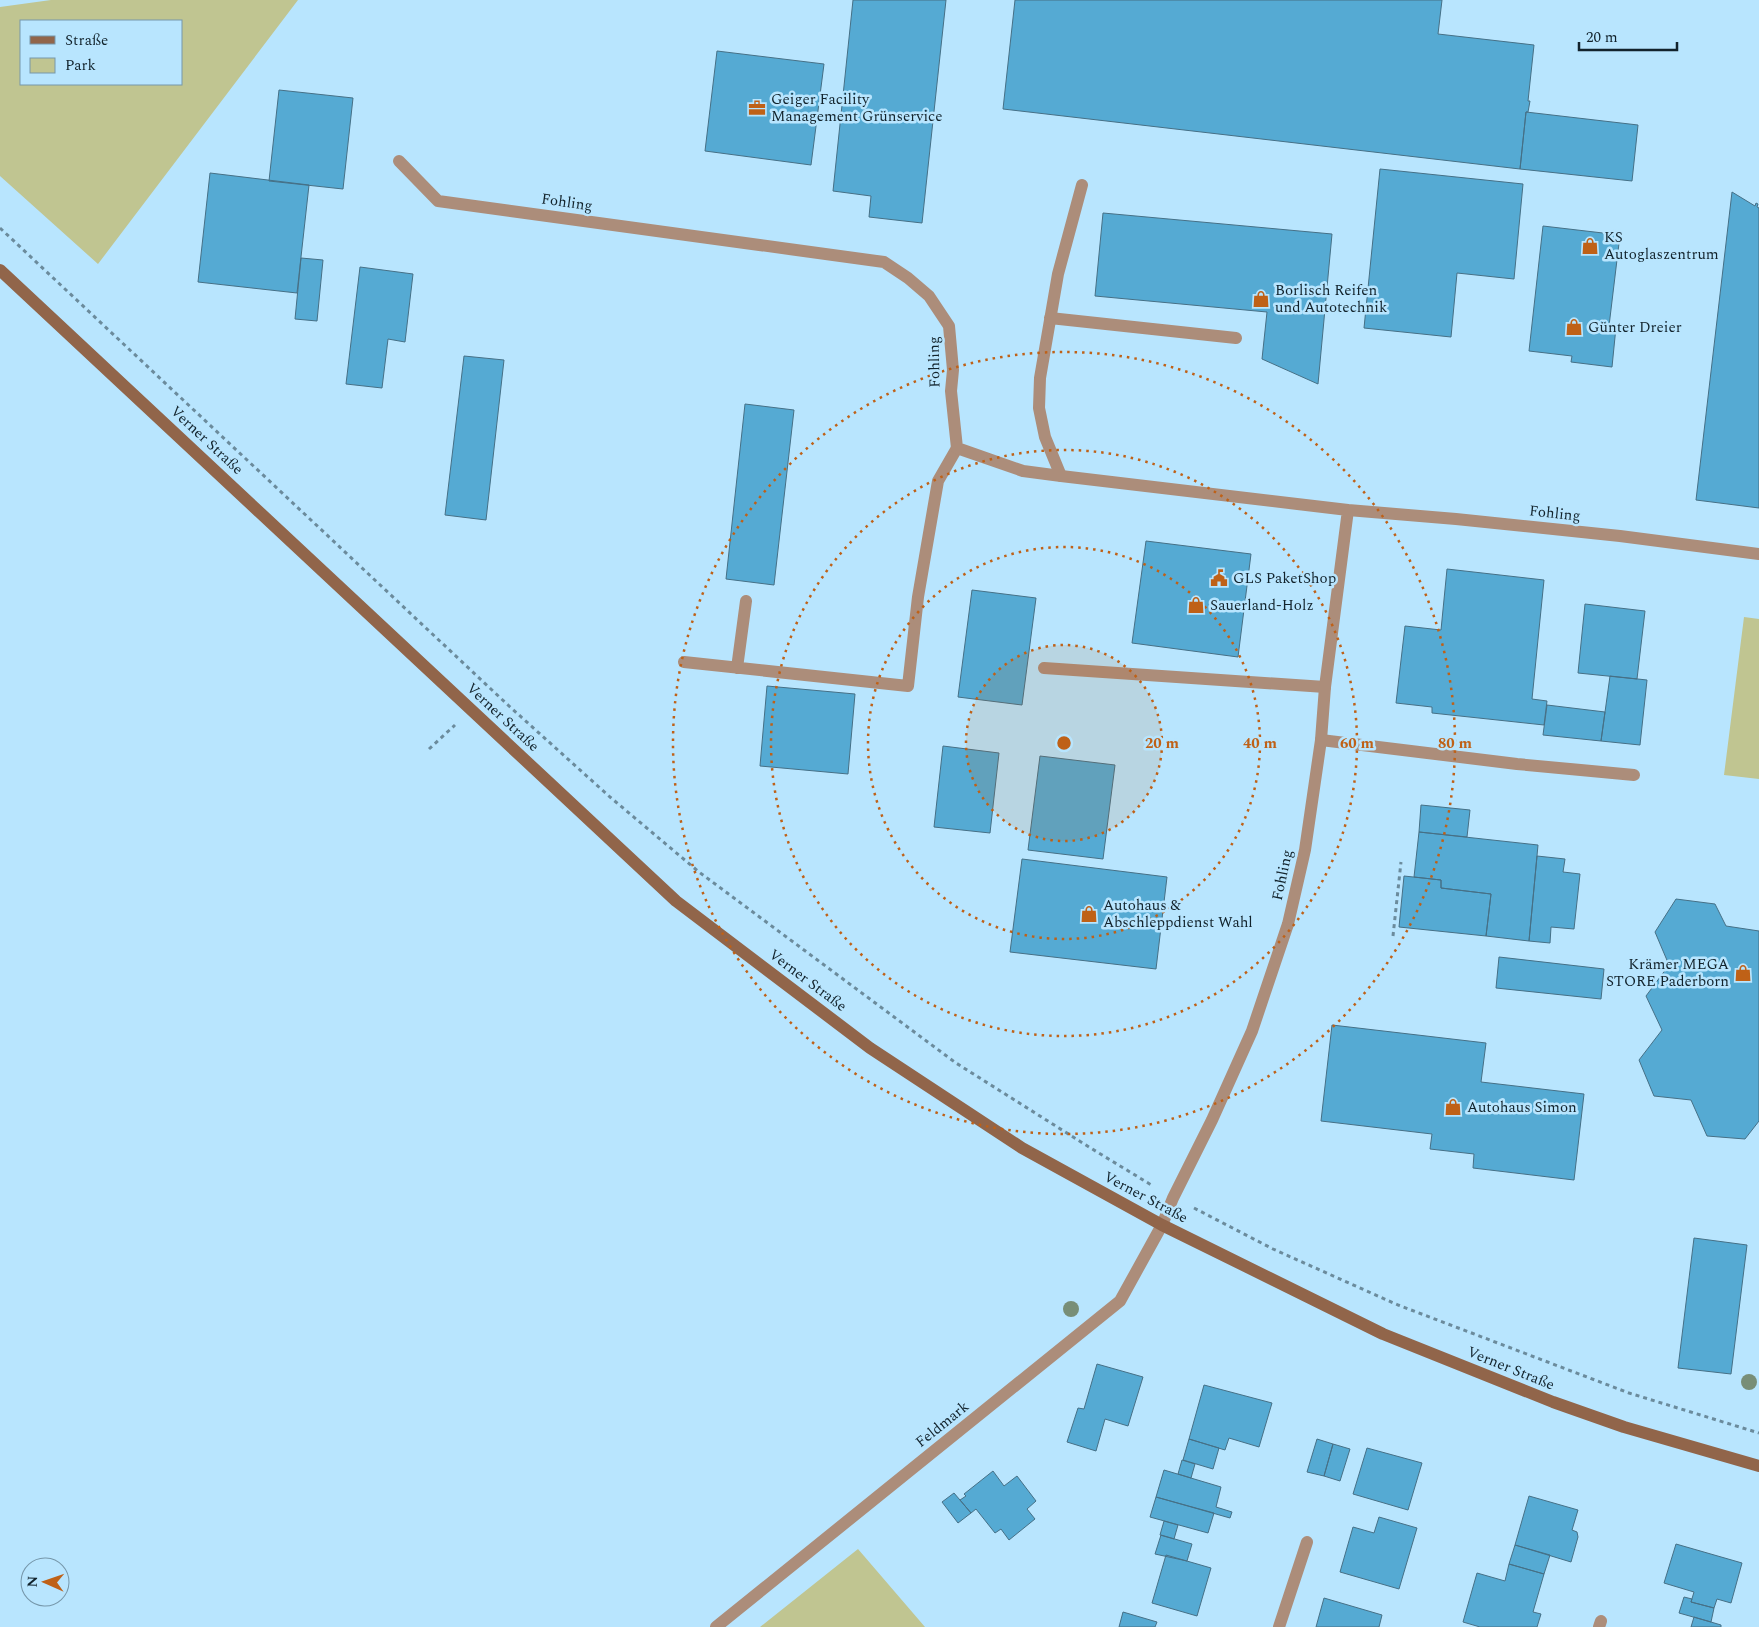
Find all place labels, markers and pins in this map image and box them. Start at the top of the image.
place label: Geiger Facility Management Grünservice [771,88,943,128]
office icon: Geiger Facility Management Grünservice [747,98,767,118]
place label: KS Autoglaszentrum [1604,226,1719,266]
shop icon: KS Autoglaszentrum [1580,236,1600,256]
place label: Borlisch Reifen und Autotechnik [1275,279,1387,319]
shop icon: Borlisch Reifen und Autotechnik [1251,289,1271,309]
place label: Günter Dreier [1588,316,1682,339]
shop icon: Günter Dreier [1564,317,1584,337]
place label: GLS PaketShop [1233,567,1336,590]
public building icon: GLS PaketShop [1209,568,1229,588]
place label: Sauerland-Holz [1210,594,1314,617]
shop icon: Sauerland-Holz [1186,595,1206,615]
centre of rings [1055,734,1073,752]
place label: Autohaus & Abschleppdienst Wahl [1103,894,1253,934]
shop icon: Autohaus & Abschleppdienst Wahl [1079,904,1099,924]
place label: Krämer MEGA STORE Paderborn [1606,953,1729,993]
shop icon: Krämer MEGA STORE Paderborn [1733,963,1753,983]
place label: Autohaus Simon [1467,1096,1577,1119]
shop icon: Autohaus Simon [1443,1097,1463,1117]

